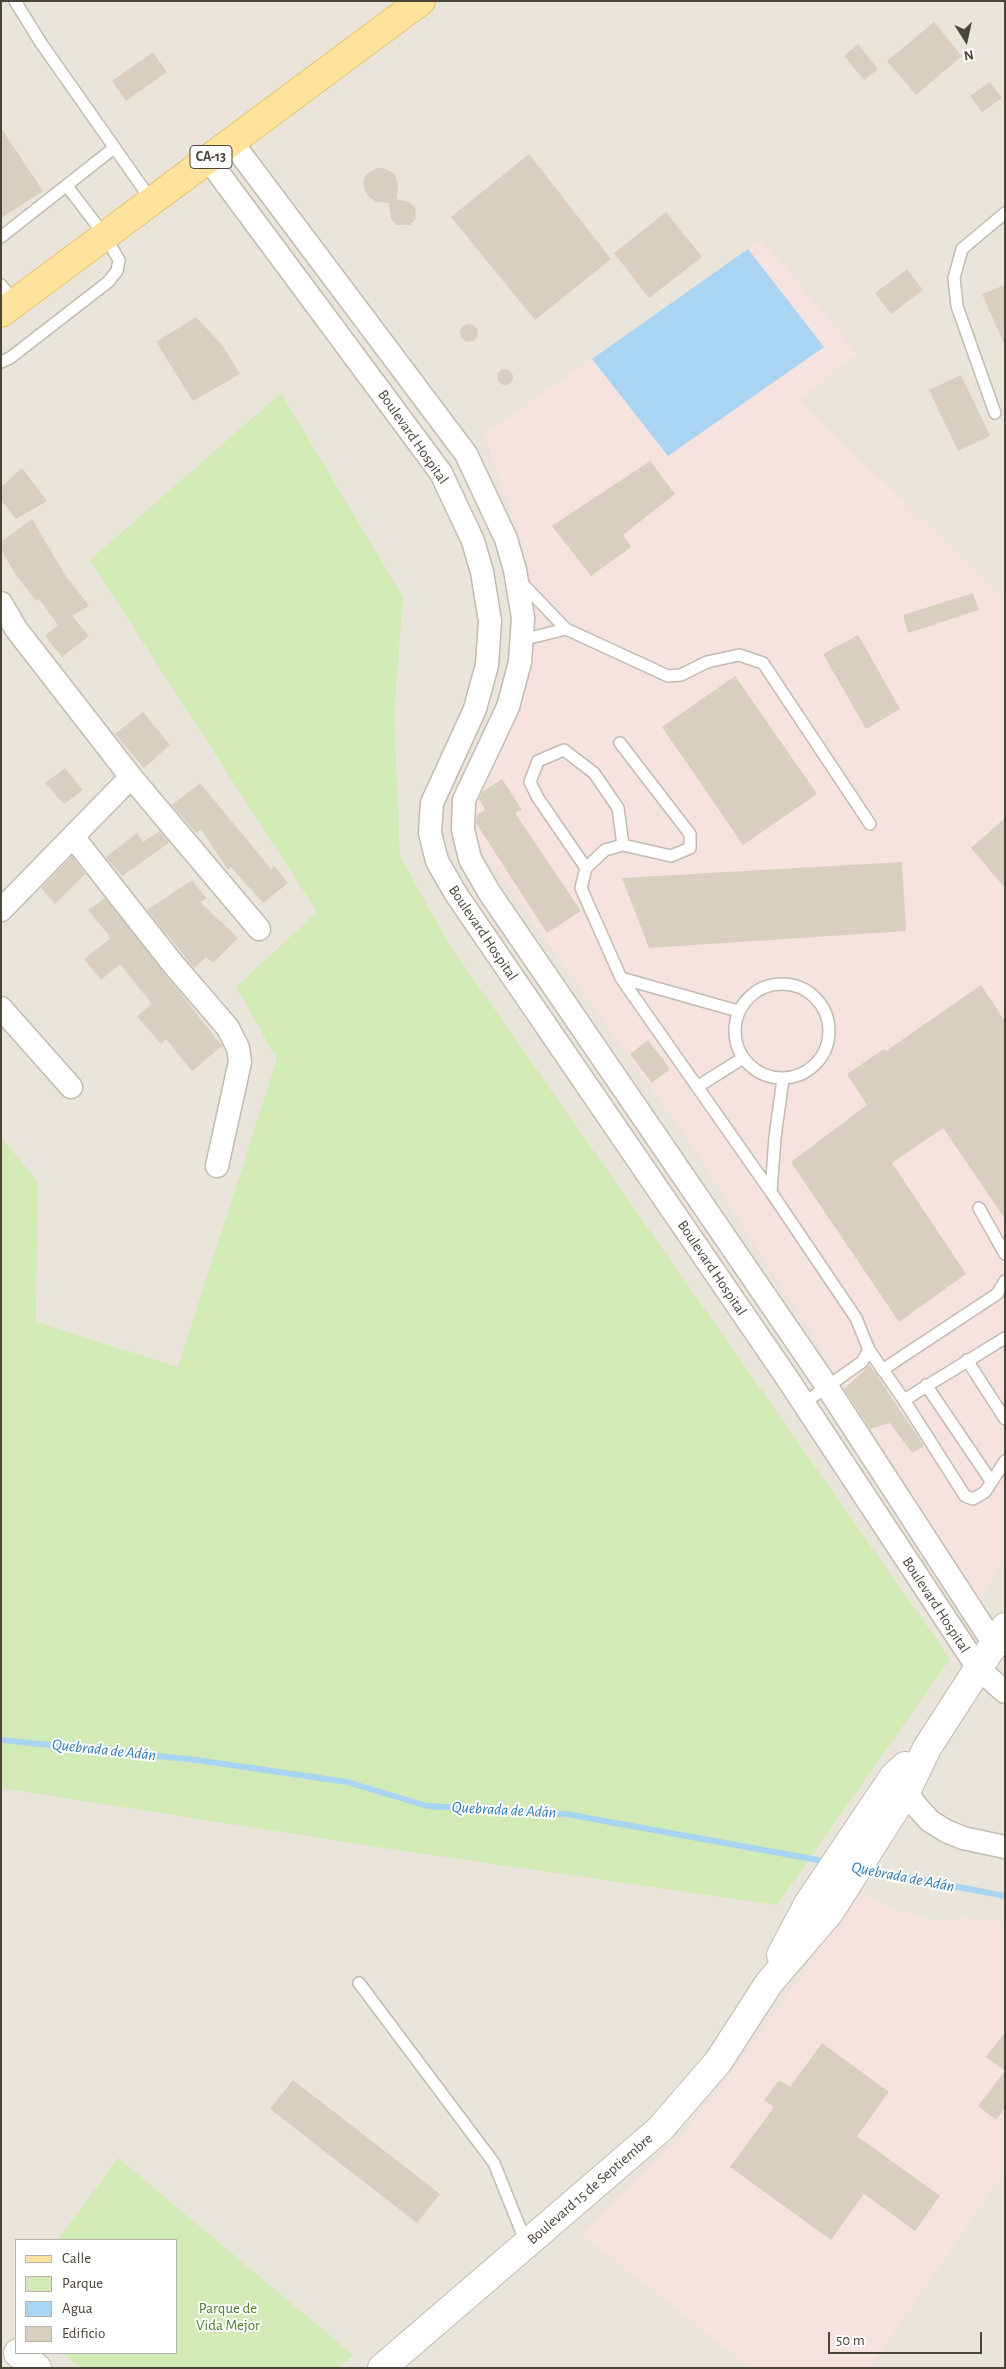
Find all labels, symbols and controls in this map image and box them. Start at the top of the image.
north arrow [941,15,991,65]
text: N [963,47,975,63]
road number: CA-13 [190,146,232,168]
street label: Boulevard Hospital [374,386,452,488]
street label: Boulevard Hospital [444,882,522,984]
street label: Boulevard Hospital [673,1217,751,1319]
street label: Boulevard Hospital [898,1554,974,1656]
water label: Quebrada de Adán [51,1735,157,1765]
water label: Quebrada de Adán [451,1798,557,1822]
water label: Quebrada de Adán [850,1858,956,1896]
street label: Boulevard 15 de Septiembre [524,2130,656,2248]
legend [15,2239,178,2354]
text: Calle [62,2251,91,2266]
text: Parque [62,2276,103,2291]
park label: Parque de Vida Mejor [196,2299,260,2334]
text: Agua [62,2301,93,2316]
scale bar [831,2322,985,2354]
text: Edificio [62,2326,105,2341]
text: 50 m [836,2333,865,2348]

